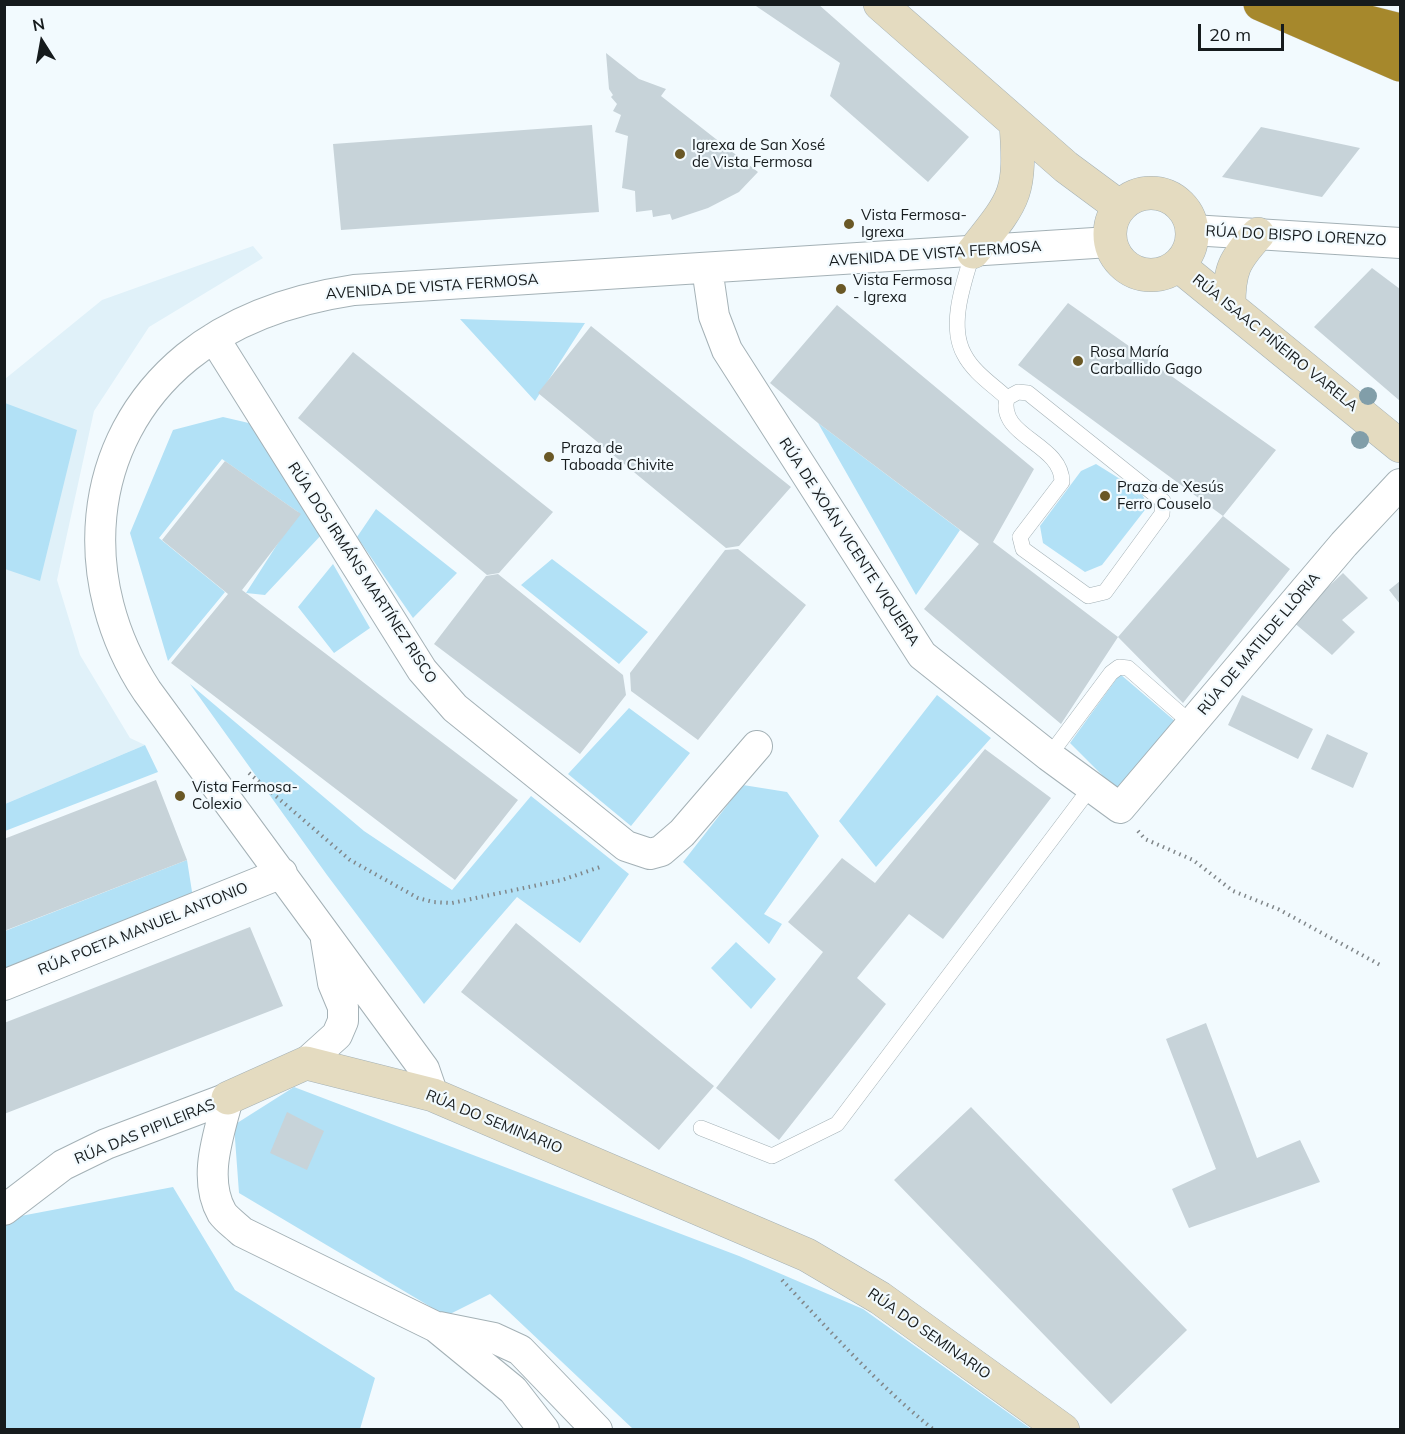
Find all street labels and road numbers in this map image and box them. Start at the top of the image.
street label: RÚA DO BISPO LORENZO [1205,222,1387,250]
street label: AVENIDA DE VISTA FERMOSA [828,238,1042,270]
street label: AVENIDA DE VISTA FERMOSA [325,271,539,303]
street label: RÚA ISAAC PIÑEIRO VARELA [1189,271,1361,415]
street label: RÚA DE XOÁN VICENTE VIQUEIRA [775,435,923,649]
street label: RÚA DOS IRMÁNS MARTÍNEZ RISCO [284,459,440,687]
street label: RÚA DE MATILDE LLÒRIA [1194,569,1324,719]
street label: RÚA POETA MANUEL ANTONIO [35,879,251,979]
street label: RÚA DO SEMINARIO [423,1086,565,1158]
street label: RÚA DAS PIPILEIRAS [72,1096,218,1168]
street label: RÚA DO SEMINARIO [864,1285,994,1383]

